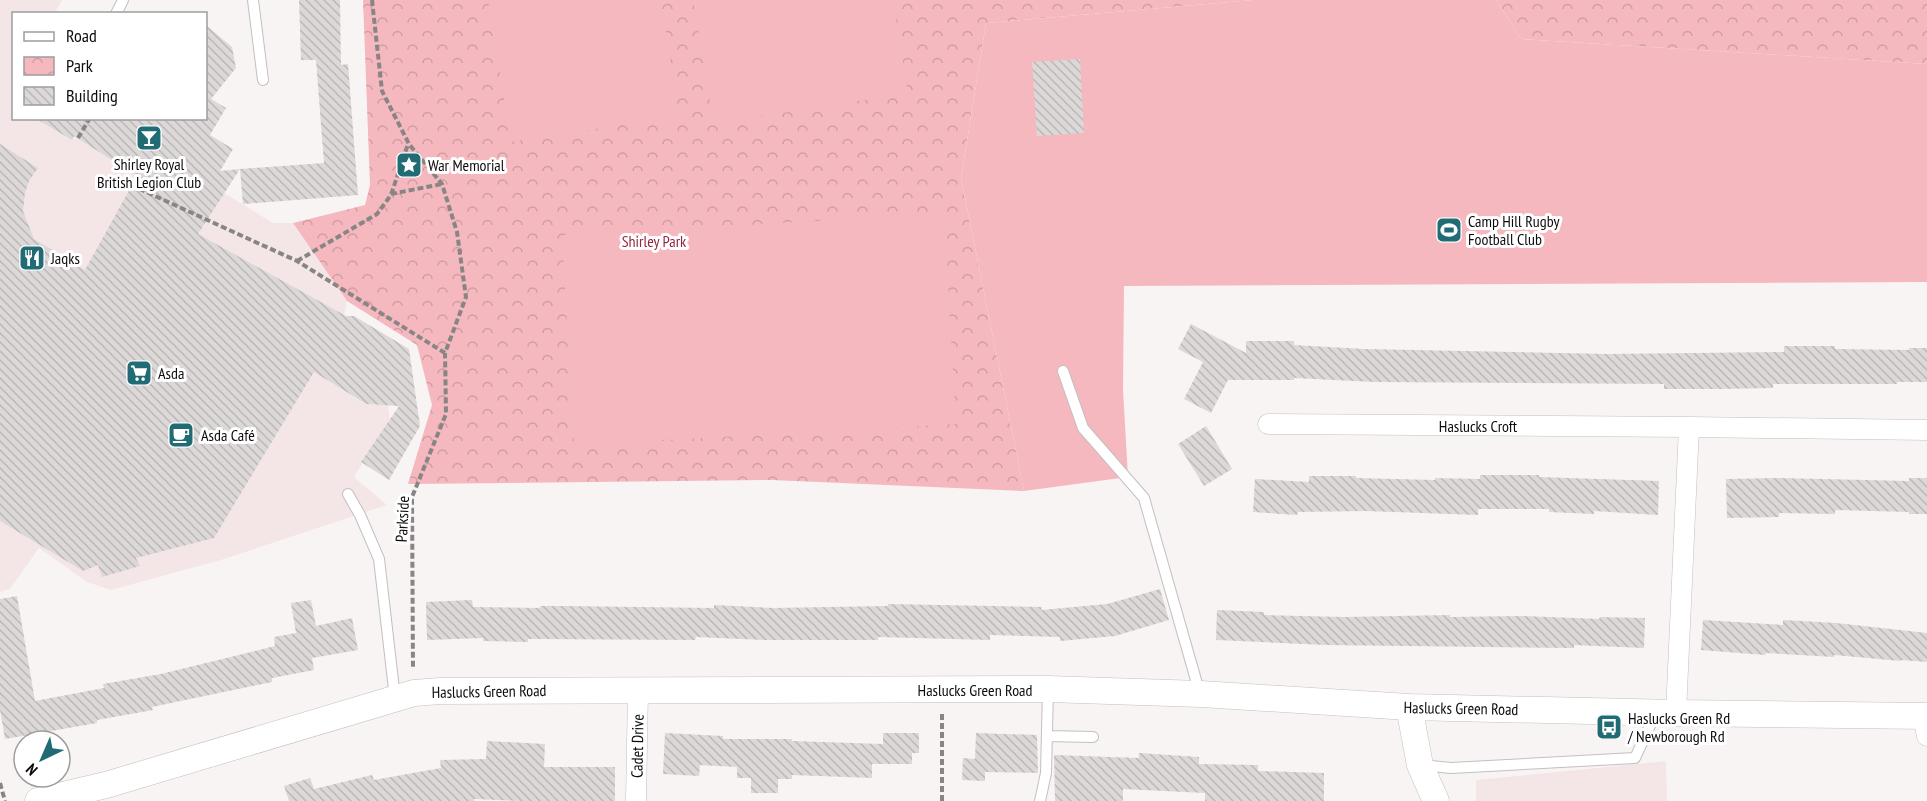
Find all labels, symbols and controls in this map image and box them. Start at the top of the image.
legend [12,12,207,120]
text: Road [66,24,97,47]
text: Park [66,54,93,77]
text: Building [66,84,118,107]
bar icon: Shirley Royal British Legion Club [134,123,164,153]
place icon: War Memorial [394,150,424,180]
place label: Shirley Royal British Legion Club [97,154,201,192]
place label: War Memorial [428,155,505,175]
place label: Camp Hill Rugby Football Club [1468,211,1560,249]
sports icon: Camp Hill Rugby Football Club [1434,215,1464,245]
park label: Shirley Park [622,231,687,251]
restaurant icon: Jaqks [17,243,47,273]
place label: Jaqks [50,248,80,268]
supermarket icon: Asda [124,358,154,388]
place label: Asda [158,363,184,383]
street label: Haslucks Croft [1439,416,1518,436]
cafe icon: Asda Café [166,420,196,450]
place label: Asda Café [201,425,255,445]
street label: Parkside [391,495,413,543]
street label: Haslucks Green Road [431,680,547,702]
street label: Haslucks Green Road [918,680,1032,700]
street label: Haslucks Green Road [1403,697,1519,719]
place label: Haslucks Green Rd / Newborough Rd [1627,708,1730,746]
bus stop icon: Haslucks Green Rd / Newborough Rd [1594,712,1624,742]
street label: Cadet Drive [626,714,648,778]
north arrow [12,729,72,789]
text: N [22,760,42,780]

